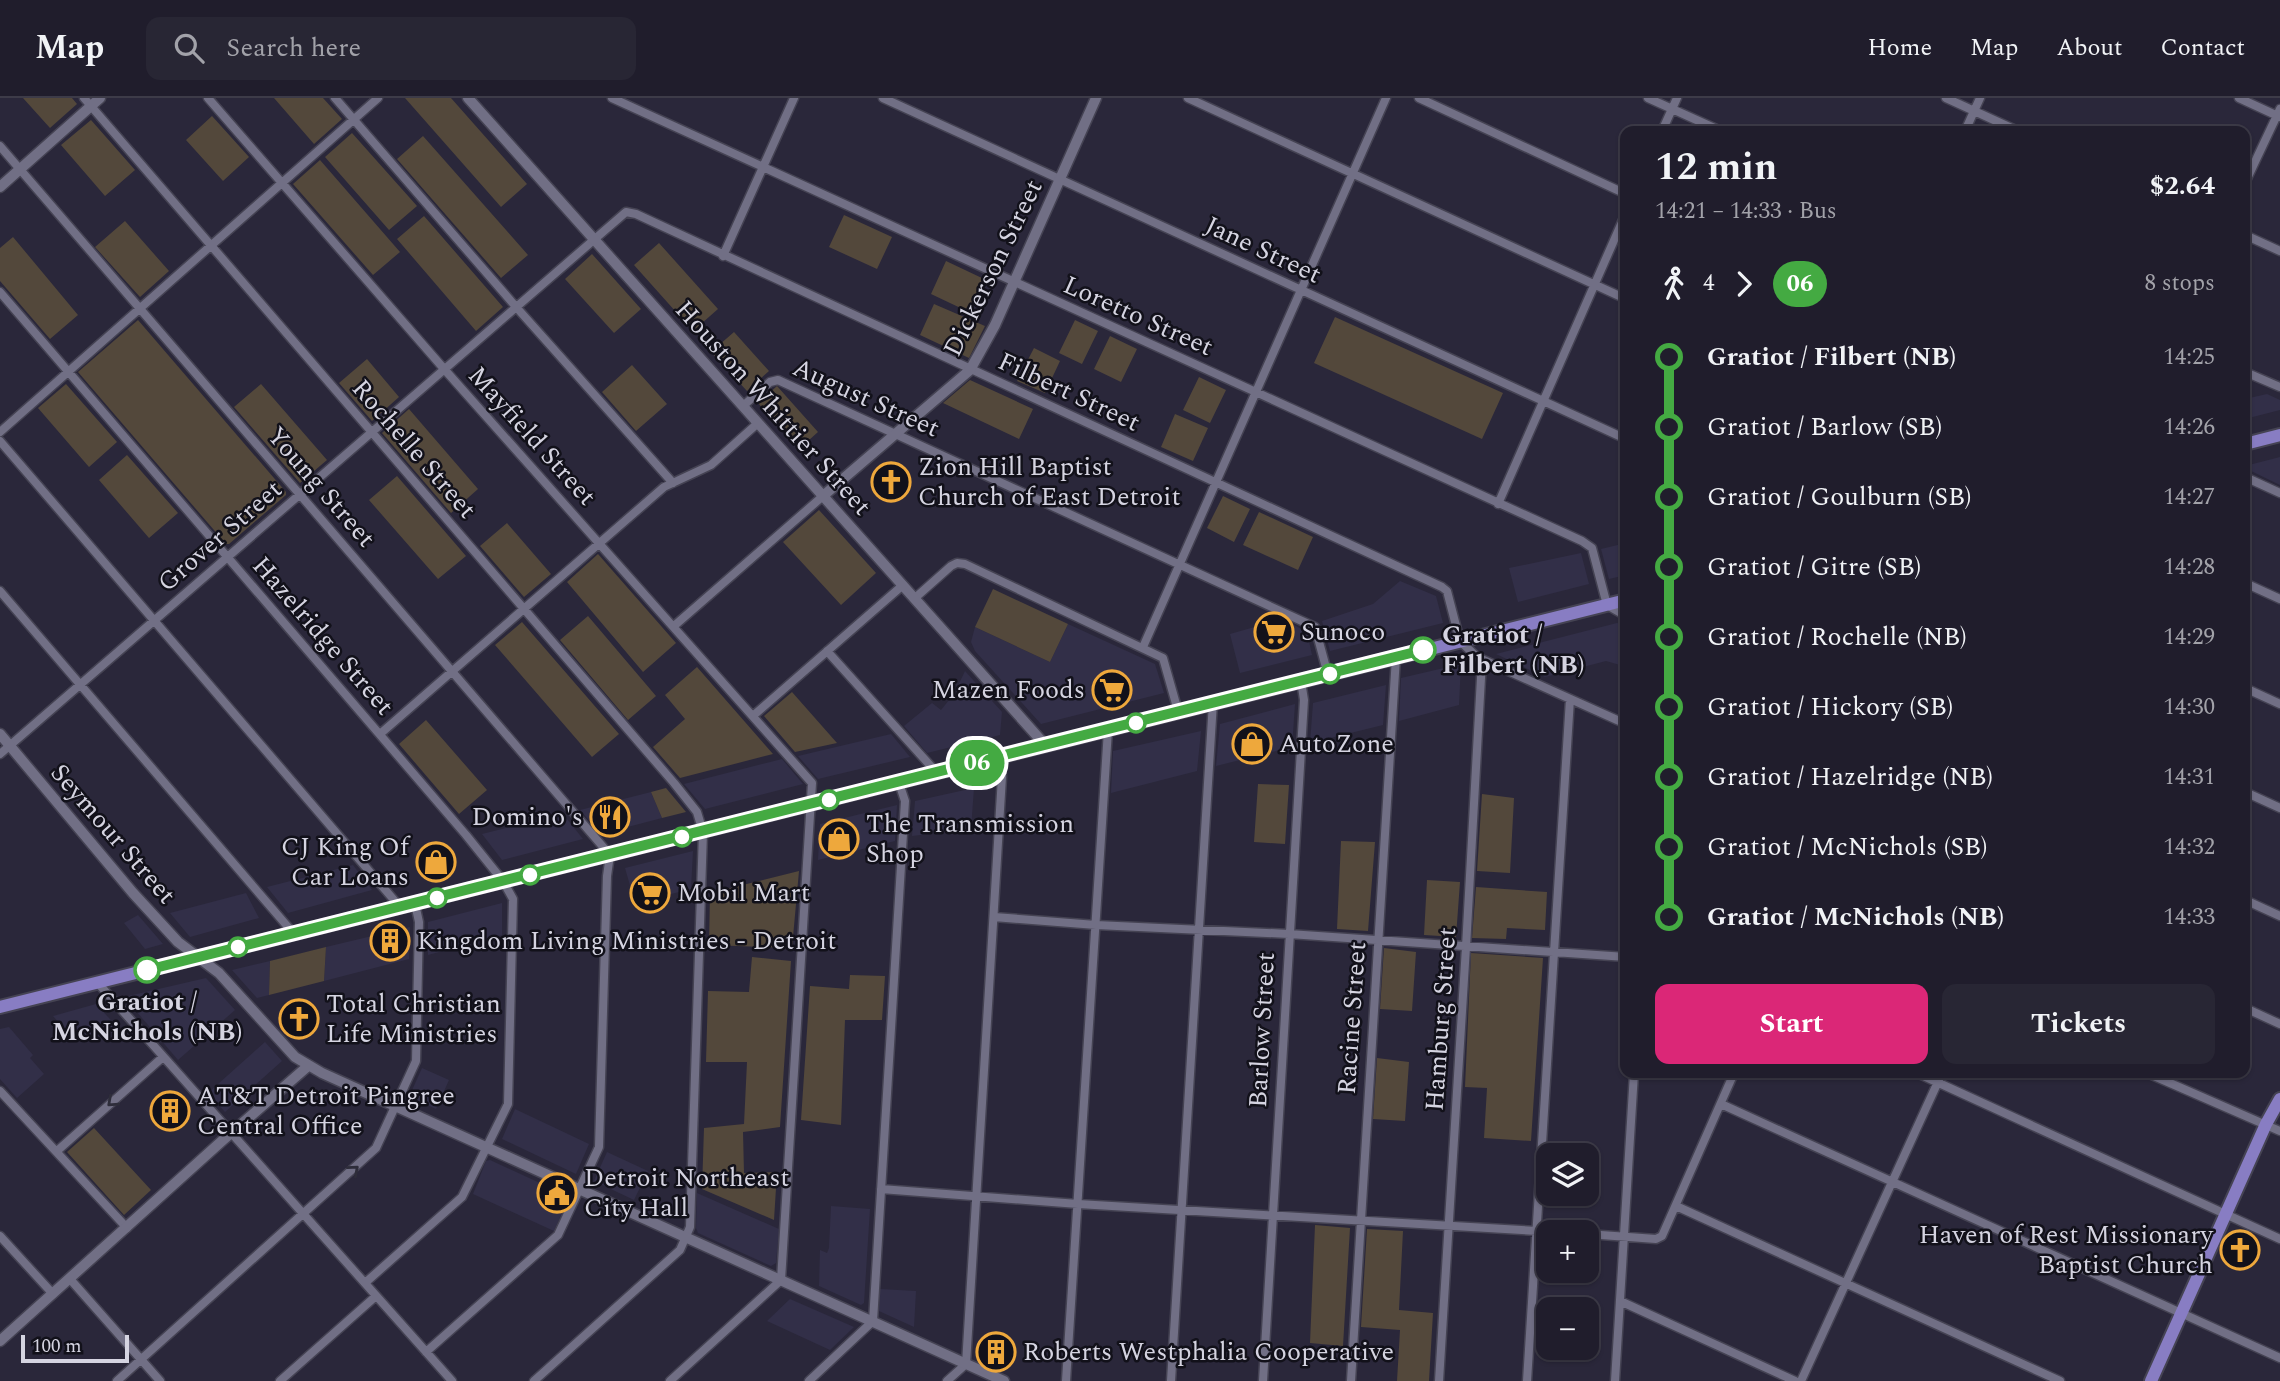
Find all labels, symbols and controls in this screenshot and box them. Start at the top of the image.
search box [146,17,636,80]
text: Map [35,23,104,73]
text: Search here [226,28,361,68]
icon: search [170,29,208,67]
text: Home [1867,30,1932,66]
text: Map [1970,30,2018,66]
text: About [2056,30,2122,66]
text: Contact [2160,30,2245,66]
text: 12 min [1655,139,1777,197]
text: $2.64 [2150,166,2215,206]
street label: Dickerson Street [933,173,1053,363]
text: 14:21 – 14:33 · Bus [1655,194,1837,229]
street label: Jane Street [1198,206,1328,294]
street label: Loretto Street [1057,265,1219,367]
icon: walk [1655,265,1693,303]
icon: forward [1725,265,1763,303]
text: 4 [1703,266,1715,301]
text: 06 [1787,266,1813,302]
text: 8 stops [2145,266,2215,301]
street label: Houston Whittier Street [665,291,881,525]
text: Gratiot / Filbert (NB) [1707,337,1956,377]
text: 14:25 [2163,340,2215,375]
street label: Filbert Street [991,342,1147,442]
street label: August Street [786,348,946,448]
street label: Mayfield Street [458,357,606,515]
street label: Rochelle Street [342,370,486,528]
text: Gratiot / Barlow (SB) [1707,407,1942,447]
text: 14:26 [2163,410,2215,445]
street label: Young Street [257,417,385,557]
place label: Zion Hill Baptist Church of East Detroit [918,447,1181,517]
church icon: Zion Hill Baptist Church of East Detroit [870,461,912,503]
street label: Grover Street [149,470,291,602]
text: Gratiot / Goulburn (SB) [1707,477,1972,517]
text: 14:27 [2163,480,2215,515]
street label: Hazelridge Street [242,547,404,725]
text: Gratiot / Gitre (SB) [1707,547,1921,587]
text: 14:28 [2163,550,2215,585]
supermarket icon: Sunoco [1253,611,1295,653]
place label: Sunoco [1301,612,1385,652]
place label: Gratiot / Filbert (NB) [1442,615,1585,685]
text: Gratiot / Rochelle (NB) [1707,617,1967,657]
text: 14:29 [2163,620,2215,655]
marker: Gratiot / Filbert (NB) [1410,637,1436,663]
unlabelled marker [1320,664,1340,684]
supermarket icon: Mazen Foods [1091,669,1133,711]
place label: Mazen Foods [932,670,1085,710]
text: Gratiot / Hickory (SB) [1707,687,1953,727]
text: 14:30 [2163,690,2215,725]
unlabelled marker [1126,713,1146,733]
shop icon: AutoZone [1231,723,1273,765]
place label: AutoZone [1279,724,1394,764]
line badge: 06 [946,740,1009,786]
text: 06 [964,745,990,781]
street label: Seymour Street [40,755,186,913]
text: Gratiot / Hazelridge (NB) [1707,757,1993,797]
text: 14:31 [2163,760,2215,795]
unlabelled marker [819,790,839,810]
restaurant icon: Domino's [589,796,631,838]
place label: Domino's [472,797,583,837]
place label: The Transmission Shop [866,804,1074,874]
shop icon: The Transmission Shop [818,818,860,860]
place label: CJ King Of Car Loans [281,827,411,897]
unlabelled marker [672,827,692,847]
text: Gratiot / McNichols (SB) [1707,827,1988,867]
text: 14:32 [2163,830,2215,865]
shop icon: CJ King Of Car Loans [415,841,457,883]
unlabelled marker [520,865,540,885]
supermarket icon: Mobil Mart [629,872,671,914]
place label: Mobil Mart [677,873,810,913]
unlabelled marker [427,888,447,908]
text: Gratiot / McNichols (NB) [1707,897,2004,937]
text: 14:33 [2163,900,2215,935]
building icon: Kingdom Living Ministries - Detroit [369,920,411,962]
place label: Kingdom Living Ministries - Detroit [417,921,836,961]
street label: Hamburg Street [1415,926,1467,1112]
unlabelled marker [228,937,248,957]
street label: Racine Street [1327,940,1377,1096]
street label: Barlow Street [1238,951,1286,1109]
marker: Gratiot / McNichols (NB) [134,957,160,983]
place label: Gratiot / McNichols (NB) [52,982,242,1052]
place label: Total Christian Life Ministries [326,984,501,1054]
button: Start [1655,984,1928,1064]
button: Tickets [1942,984,2215,1064]
church icon: Total Christian Life Ministries [278,998,320,1040]
place label: AT&T Detroit Pingree Central Office [197,1076,455,1146]
building icon: AT&T Detroit Pingree Central Office [149,1090,191,1132]
one-way arrow [107,1094,120,1106]
map controls [1536,1143,1599,1360]
button: layers [1536,1143,1599,1206]
place label: Detroit Northeast City Hall [584,1158,789,1228]
one-way arrow [346,1166,359,1178]
public building icon: Detroit Northeast City Hall [536,1172,578,1214]
place label: Haven of Rest Missionary Baptist Church [1919,1215,2215,1285]
button: + [1536,1220,1599,1283]
church icon: Haven of Rest Missionary Baptist Church [2219,1229,2261,1271]
button: − [1536,1297,1599,1360]
building icon: Roberts Westphalia Cooperative [975,1331,1017,1373]
scale bar [21,1332,130,1364]
text: 100 m [32,1332,82,1361]
place label: Roberts Westphalia Cooperative [1023,1332,1394,1372]

